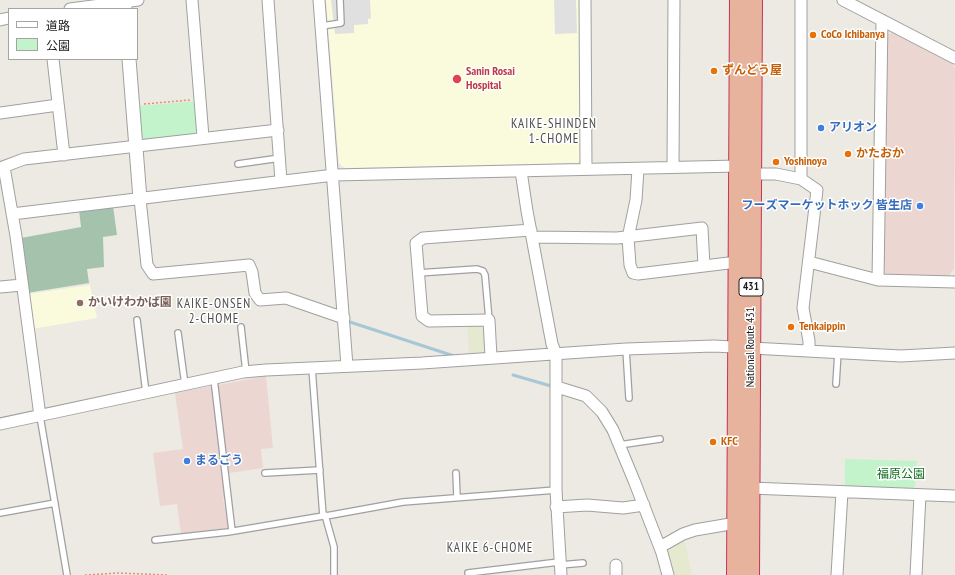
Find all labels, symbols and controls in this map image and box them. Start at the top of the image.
legend [8,8,138,60]
text: 道路 [46,18,70,33]
place label: CoCo Ichibanya [821,28,885,42]
marker: CoCo Ichibanya [808,30,818,40]
text: 公園 [46,38,70,53]
place label: ずんどう屋 [722,64,782,78]
place label: Sanin Rosai Hospital [466,65,515,93]
marker: ずんどう屋 [709,66,719,76]
marker: Sanin Rosai Hospital [451,73,463,85]
district label: KAIKE-SHINDEN 1-CHOME [511,116,597,147]
place label: アリオン [829,121,877,135]
marker: アリオン [816,123,826,133]
place label: かたおか [856,147,904,161]
marker: かたおか [843,149,853,159]
place label: Yoshinoya [784,155,827,169]
marker: Yoshinoya [771,157,781,167]
place label: フーズマーケットホック 皆生店 [742,199,912,213]
marker: フーズマーケットホック 皆生店 [915,201,925,211]
road number: 431 [739,278,763,296]
place label: かいけわかば園 [88,296,172,310]
district label: KAIKE-ONSEN 2-CHOME [177,296,251,327]
marker: かいけわかば園 [75,298,85,308]
street label: National Route 431 [744,307,758,387]
place label: Tenkaippin [799,320,845,334]
marker: Tenkaippin [786,322,796,332]
place label: KFC [721,435,738,449]
marker: KFC [708,437,718,447]
place label: まるごう [195,454,243,468]
marker: まるごう [182,456,192,466]
park label: 福原公園 [877,468,925,482]
district label: KAIKE 6-CHOME [447,540,533,556]

